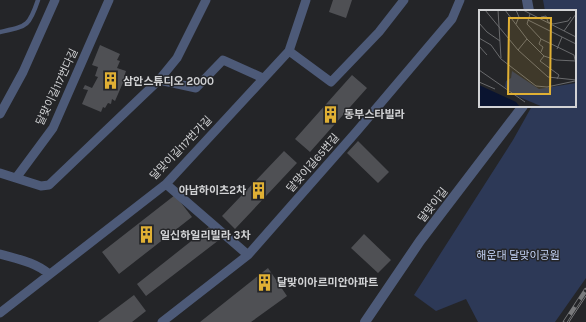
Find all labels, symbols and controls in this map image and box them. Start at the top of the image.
inset map [479,10,576,107]
street label: 달맞이길117번다길 [34,47,80,127]
building icon: 삼안스튜디오 2000 [100,71,120,91]
place label: 삼안스튜디오 2000 [123,75,214,88]
building icon: 동부스타빌라 [321,104,341,124]
place label: 동부스타빌라 [344,108,405,121]
street label: 달맞이길117번가길 [147,114,215,182]
street label: 달맞이길65번길 [284,131,342,195]
building icon: 아남하이츠2차 [249,180,269,200]
place label: 아남하이츠2차 [179,184,246,197]
street label: 달맞이길 [415,185,451,225]
building icon: 일신하일리빌라 3차 [137,225,157,245]
place label: 일신하일리빌라 3차 [160,229,251,242]
park label: 해운대 달맞이공원 [476,249,560,262]
building icon: 달맞이아르미안아파트 [254,272,274,292]
place label: 달맞이아르미안아파트 [277,276,378,289]

